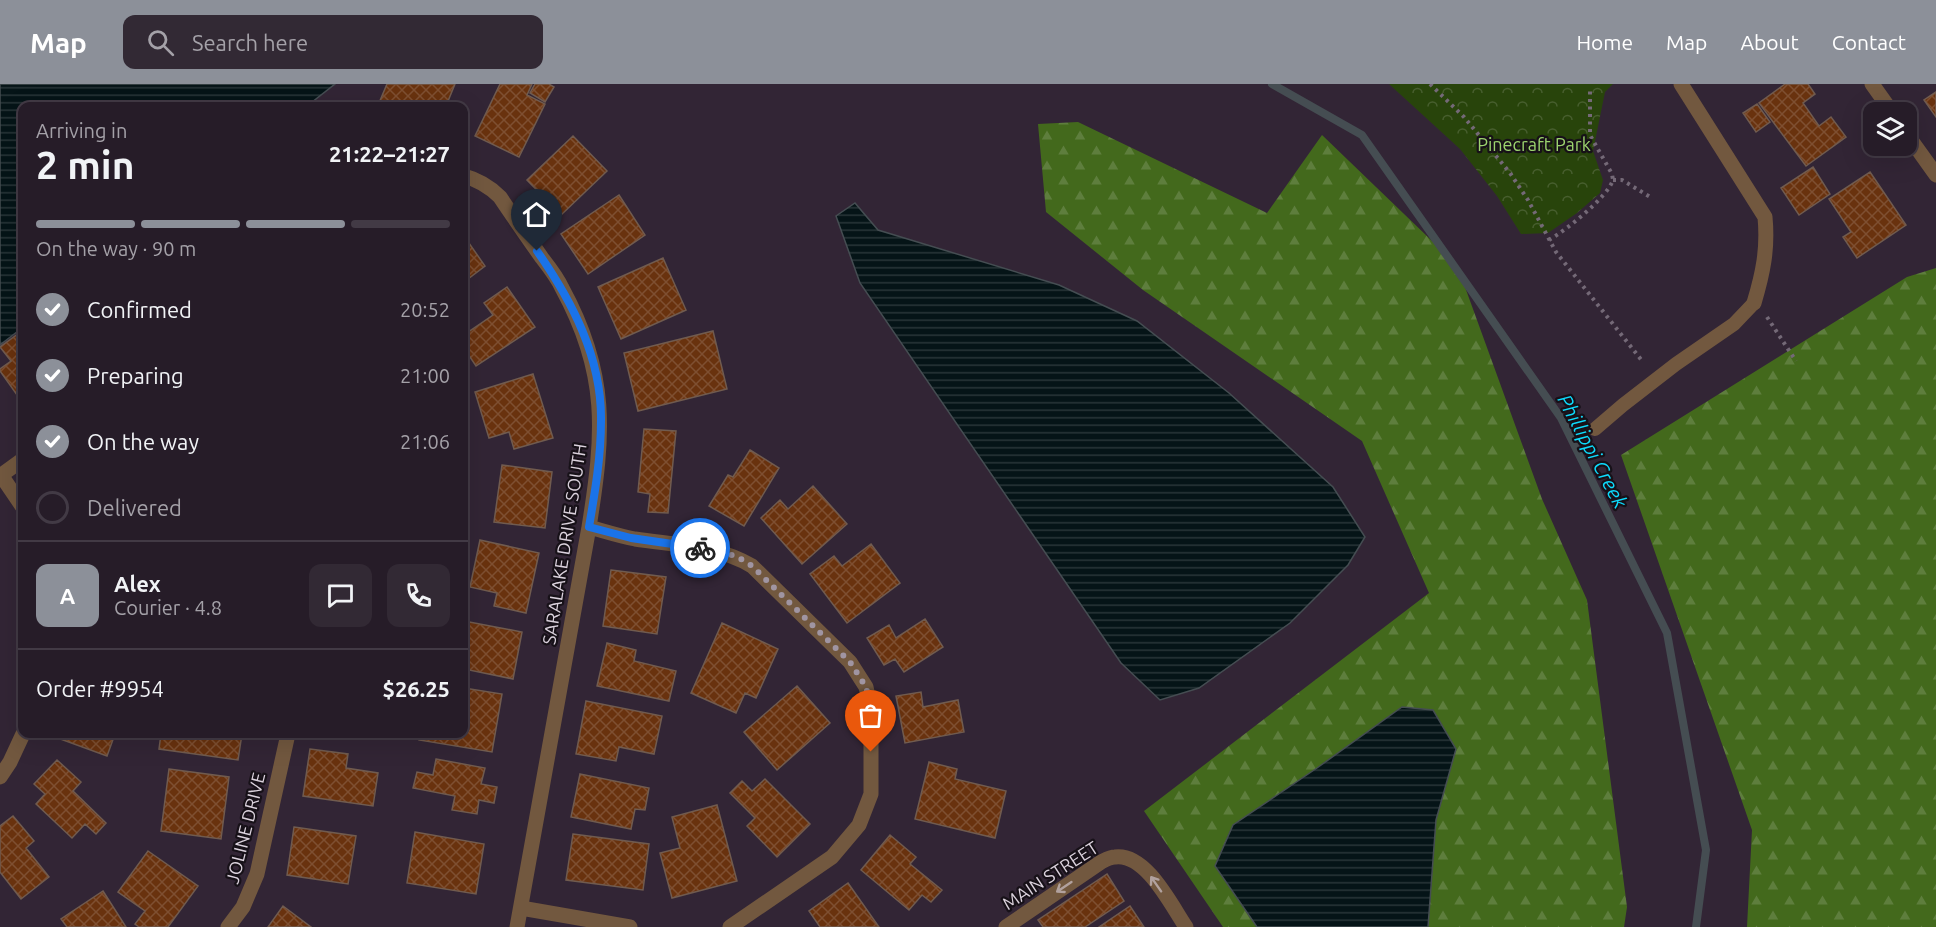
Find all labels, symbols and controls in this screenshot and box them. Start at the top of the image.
search box [123,15,543,69]
icon: search [144,26,177,59]
text: Map [30,27,87,58]
text: Search here [192,30,308,55]
text: Home [1576,30,1633,54]
text: Map [1666,30,1707,54]
text: About [1740,30,1799,54]
text: Contact [1832,30,1906,54]
map controls [1863,102,1917,156]
button: layers [1863,102,1917,156]
text: Arriving in [36,119,127,142]
park label: Pinecraft Park [1477,134,1591,154]
text: 21:22–21:27 [329,141,450,166]
text: 2 min [36,143,135,186]
pin [511,189,562,251]
icon: home [520,198,553,231]
text: On the way · 90 m [36,237,196,260]
icon: check [36,293,69,326]
text: Confirmed [87,297,192,322]
text: 20:52 [400,298,450,321]
icon: check [36,359,69,392]
text: Preparing [87,363,184,388]
text: 21:00 [400,364,450,387]
water label: Phillippi Creek [1553,390,1633,512]
icon: check [36,425,69,458]
text: On the way [87,429,199,454]
text: 21:06 [400,430,450,453]
street label: SARALAKE DRIVE SOUTH [538,442,590,646]
text: Delivered [87,495,182,520]
courier [670,518,730,578]
icon: bike [684,532,717,565]
button: chat [309,564,372,627]
button: phone [387,564,450,627]
text: Alex [114,571,161,596]
text: A [60,583,75,608]
text: Courier · 4.8 [114,596,222,619]
text: Order #9954 [36,676,164,701]
text: $26.25 [383,676,450,701]
pin [845,690,896,752]
icon: bag [854,699,887,732]
street label: JOLINE DRIVE [222,770,268,886]
street label: MAIN STREET [999,837,1101,913]
one-way arrow [1150,876,1162,892]
one-way arrow [1057,881,1073,893]

